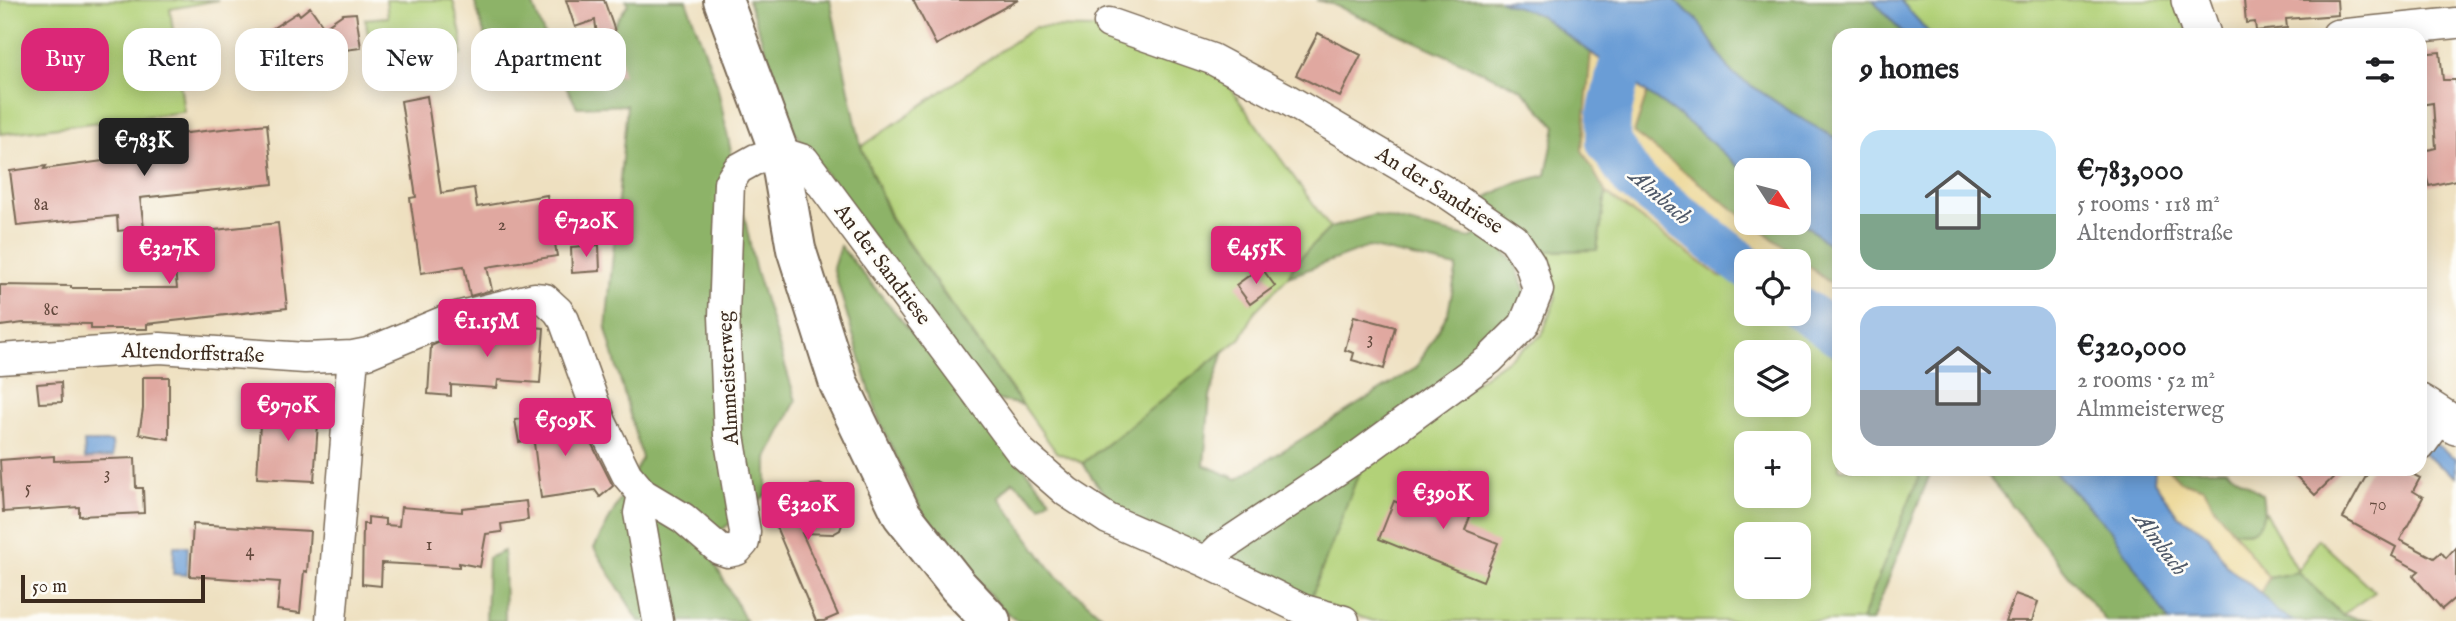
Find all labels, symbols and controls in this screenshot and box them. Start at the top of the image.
chip: Buy [21,28,109,91]
chip: Rent [123,28,221,91]
chip: Filters [235,28,348,91]
chip: New [362,28,457,91]
chip: Apartment [471,28,626,91]
text: 9 homes [1860,51,1959,89]
icon: filters [2361,51,2399,89]
pin: €783K [95,118,193,178]
text: €783K [115,126,173,155]
street label: An der Sandriese [1369,141,1508,241]
text: €783,000 [2077,152,2184,190]
north arrow [1734,158,1811,234]
map controls [1734,158,1811,599]
icon: home [1916,158,2000,242]
water label: Almbach [1621,161,1697,232]
text: 5 rooms · 118 m² [2077,190,2220,219]
house number: 8a [34,194,49,217]
street label: An der Sandriese [827,198,937,331]
pin: €720K [537,200,635,259]
text: €720K [555,207,617,236]
house number: 2 [498,214,506,237]
text: Altendorffstraße [2077,219,2233,248]
pin: €327K [120,226,218,286]
pin: €455K [1207,226,1305,286]
text: €327K [139,234,199,263]
text: €455K [1227,234,1285,263]
button: locate [1734,249,1811,326]
house number: 8c [44,299,59,322]
pin: €1.15M [430,300,544,359]
text: €1.15M [454,307,520,336]
street label: Almmeisterweg [712,310,746,447]
house number: 3 [1367,328,1373,351]
text: €320,000 [2077,328,2187,366]
icon: home [1916,334,2000,418]
street label: Altendorffstraße [120,338,265,370]
button: layers [1734,340,1811,417]
text: 2 rooms · 52 m² [2077,366,2215,395]
pin: €970K [239,384,337,443]
text: €970K [257,391,319,420]
text: Almmeisterweg [2077,395,2224,424]
pin: €509K [516,398,614,458]
text: €509K [535,406,595,435]
button: + [1734,431,1811,508]
house number: 3 [104,463,110,486]
pin: €390K [1394,472,1492,531]
house number: 5 [25,477,32,500]
text: €390K [1413,479,1473,508]
pin: €320K [759,482,857,542]
text: €320K [778,490,838,519]
house number: 70 [2369,494,2387,517]
water label: Almbach [2125,505,2194,582]
button: − [1734,522,1811,599]
house number: 1 [426,534,432,557]
house number: 4 [246,540,255,563]
scale bar [21,572,205,604]
text: 50 m [32,575,67,599]

